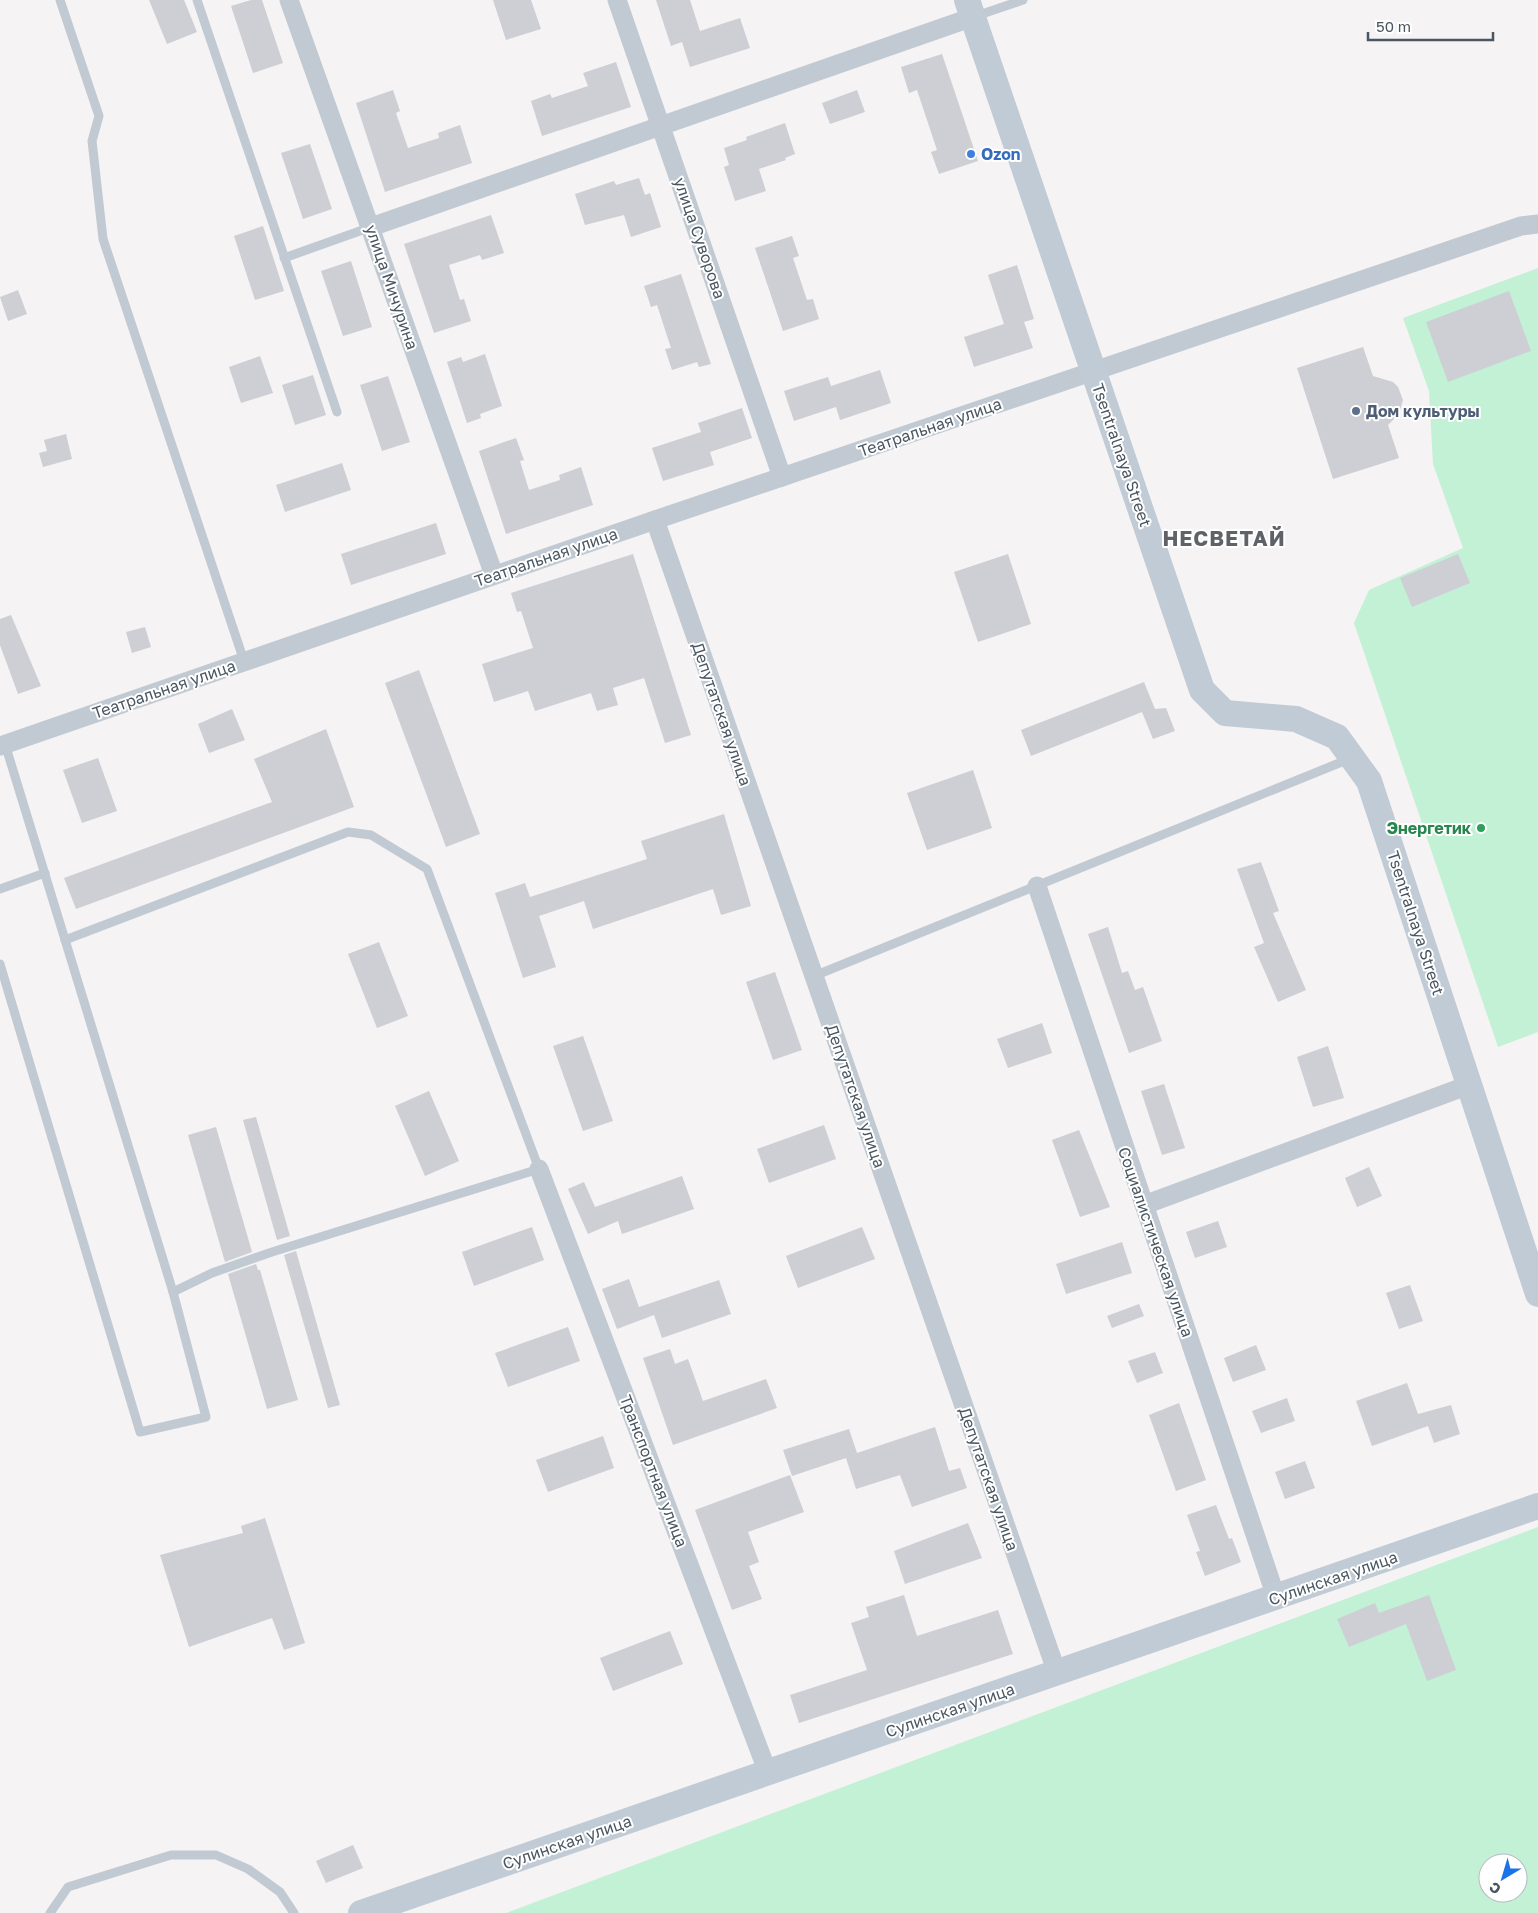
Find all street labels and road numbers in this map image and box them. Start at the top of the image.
street label: улица Суворова [670,175,730,301]
street label: улица Мичурина [361,222,423,352]
street label: Tsentralnaya Street [1088,381,1156,529]
street label: Театральная улица [856,393,1004,461]
street label: Театральная улица [472,523,620,591]
street label: Депутатская улица [688,640,756,788]
street label: Театральная улица [90,655,238,723]
street label: Tsentralnaya Street [1383,848,1449,998]
street label: Депутатская улица [822,1022,890,1170]
street label: Социалистическая улица [1114,1144,1198,1340]
street label: Транспортная улица [616,1392,692,1550]
street label: Депутатская улица [955,1405,1023,1553]
street label: Сулинская улица [1266,1547,1400,1609]
street label: Сулинская улица [883,1679,1017,1741]
street label: Сулинская улица [500,1811,634,1873]

